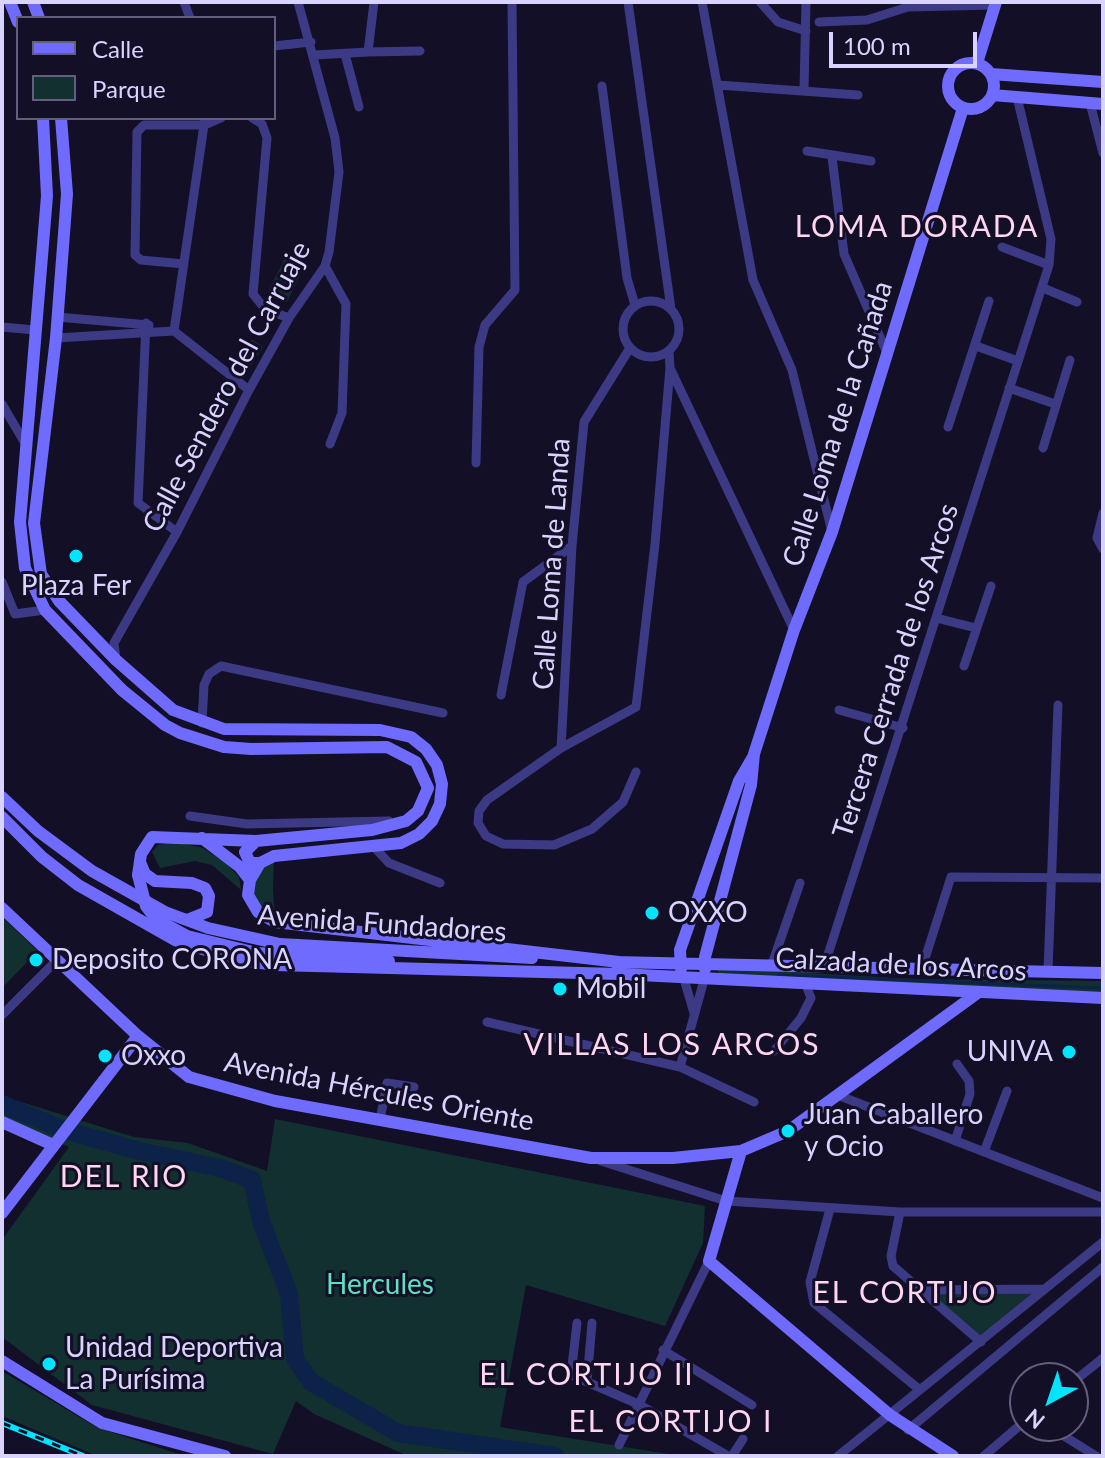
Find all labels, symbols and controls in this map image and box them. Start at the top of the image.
legend [16,16,276,120]
scale bar [833,16,981,66]
text: 100 m [843,31,911,60]
text: Calle [92,34,144,63]
text: Parque [92,74,166,103]
district label: LOMA DORADA [795,209,1039,245]
street label: Calle Sendero del Carruaje [136,236,318,538]
street label: Calle Loma de la Cañada [776,277,900,571]
street label: Calle Loma de Landa [526,437,578,691]
street label: Tercera Cerrada de los Arcos [826,500,966,842]
marker: Plaza Fer [67,547,85,565]
place label: Plaza Fer [21,569,131,603]
place label: OXXO [668,896,748,930]
street label: Avenida Fundadores [256,899,508,949]
marker: OXXO [643,904,661,922]
street label: Calzada de los Arcos [774,942,1028,988]
place label: Deposito CORONA [52,943,292,977]
marker: Deposito CORONA [27,951,45,969]
place label: Mobil [576,972,646,1006]
marker: Mobil [551,980,569,998]
district label: VILLAS LOS ARCOS [524,1027,820,1063]
place label: UNIVA [967,1035,1053,1069]
place label: Oxxo [121,1039,186,1073]
marker: UNIVA [1060,1043,1078,1061]
street label: Avenida Hércules Oriente [221,1045,537,1139]
marker: Oxxo [96,1047,114,1065]
place label: Juan Caballero y Ocio [804,1098,983,1164]
marker: Juan Caballero y Ocio [779,1122,797,1140]
district label: DEL RIO [60,1159,188,1195]
park label: Hercules [326,1268,434,1302]
district label: EL CORTIJO [813,1275,997,1311]
place label: Unidad Deportiva La Purísima [65,1331,283,1397]
marker: Unidad Deportiva La Purísima [40,1355,58,1373]
district label: EL CORTIJO II [479,1357,695,1393]
north arrow [1009,1362,1089,1442]
text: N [1019,1403,1050,1435]
district label: EL CORTIJO I [568,1404,774,1440]

